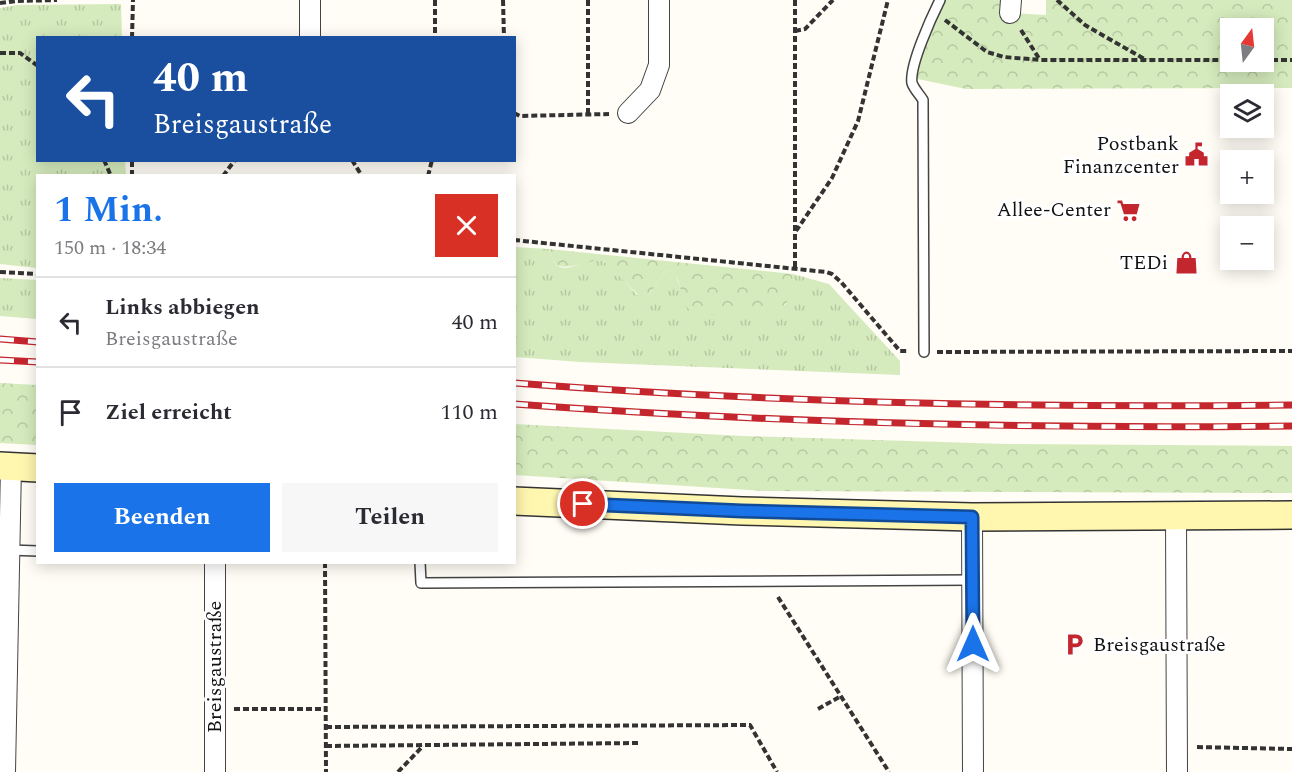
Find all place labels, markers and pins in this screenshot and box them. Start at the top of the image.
place label: Postbank Finanzcenter [1063,129,1179,182]
public building icon: Postbank Finanzcenter [1184,142,1210,168]
place label: Allee-Center [997,195,1111,225]
supermarket icon: Allee-Center [1116,197,1142,223]
place label: TEDi [1120,248,1168,278]
shop icon: TEDi [1173,250,1199,276]
pin [557,478,608,529]
place label: Breisgaustraße [1093,630,1226,660]
parking icon: Breisgaustraße [1062,632,1088,658]

